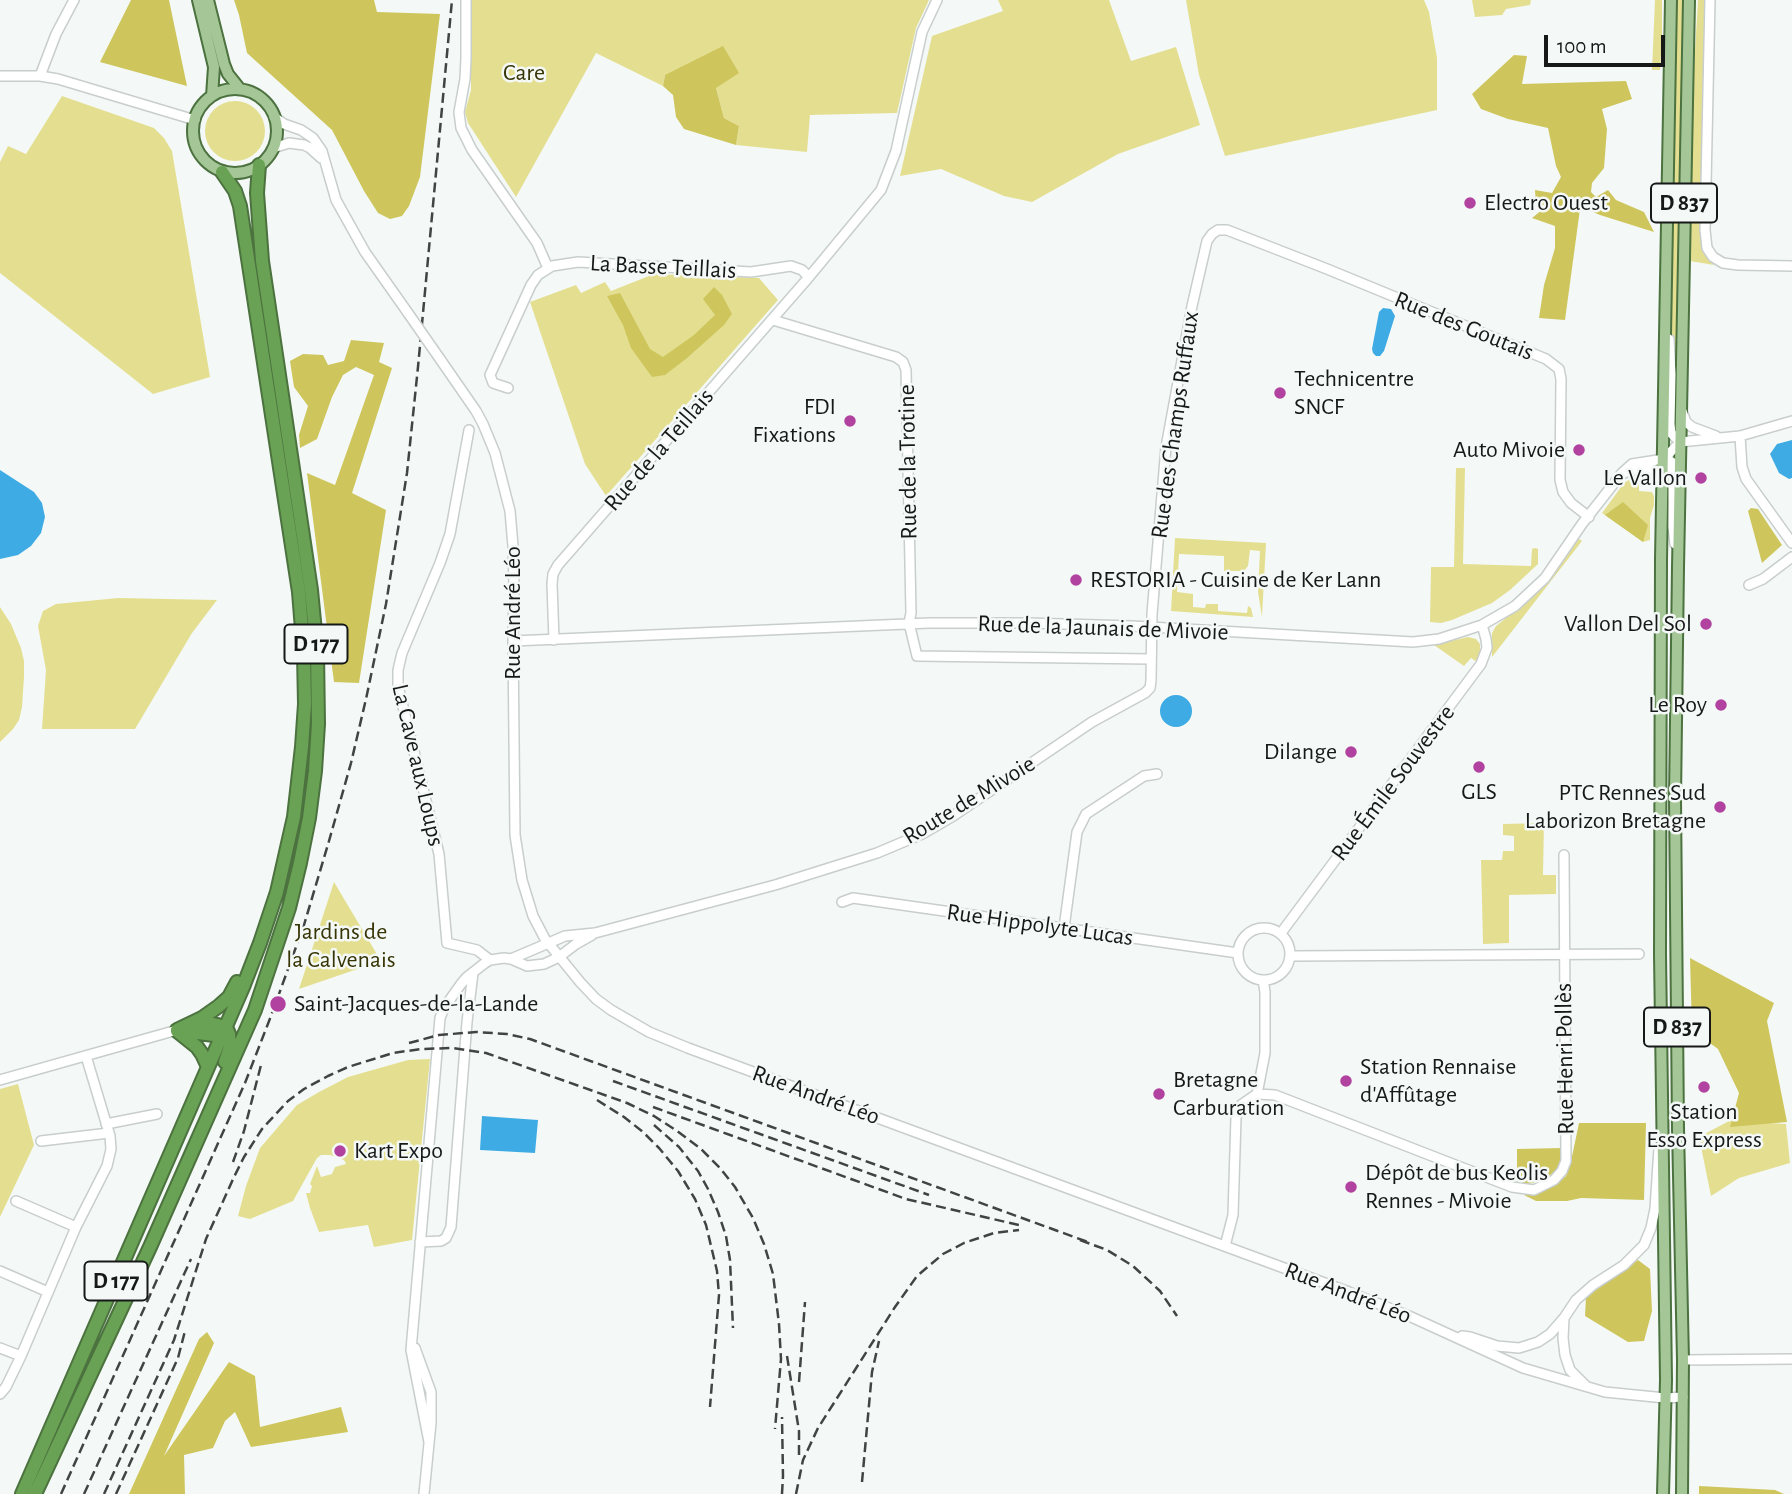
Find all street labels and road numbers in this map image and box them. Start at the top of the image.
road number: D 837 [1651,184,1717,222]
street label: La Basse Teillais [589,249,737,285]
street label: Rue des Goutais [1390,285,1538,367]
street label: Rue des Champs Ruffaux [1145,309,1205,541]
street label: Rue de la Teillais [598,383,720,517]
street label: Rue de la Trotine [892,384,924,540]
street label: Rue André Léo [499,546,527,680]
street label: Rue de la Jaunais de Mivoie [977,609,1229,647]
road number: D 177 [284,624,348,664]
street label: La Cave aux Loups [385,681,451,849]
street label: Rue Émile Souvestre [1325,699,1461,867]
street label: Route de Mivoie [898,749,1040,851]
street label: Rue Hippolyte Lucas [945,898,1135,952]
street label: Rue Henri Pollès [1549,983,1581,1135]
road number: D 837 [1644,1008,1710,1046]
street label: Rue André Léo [748,1059,884,1131]
street label: Rue André Léo [1280,1256,1416,1330]
road number: D 177 [85,1262,148,1300]

